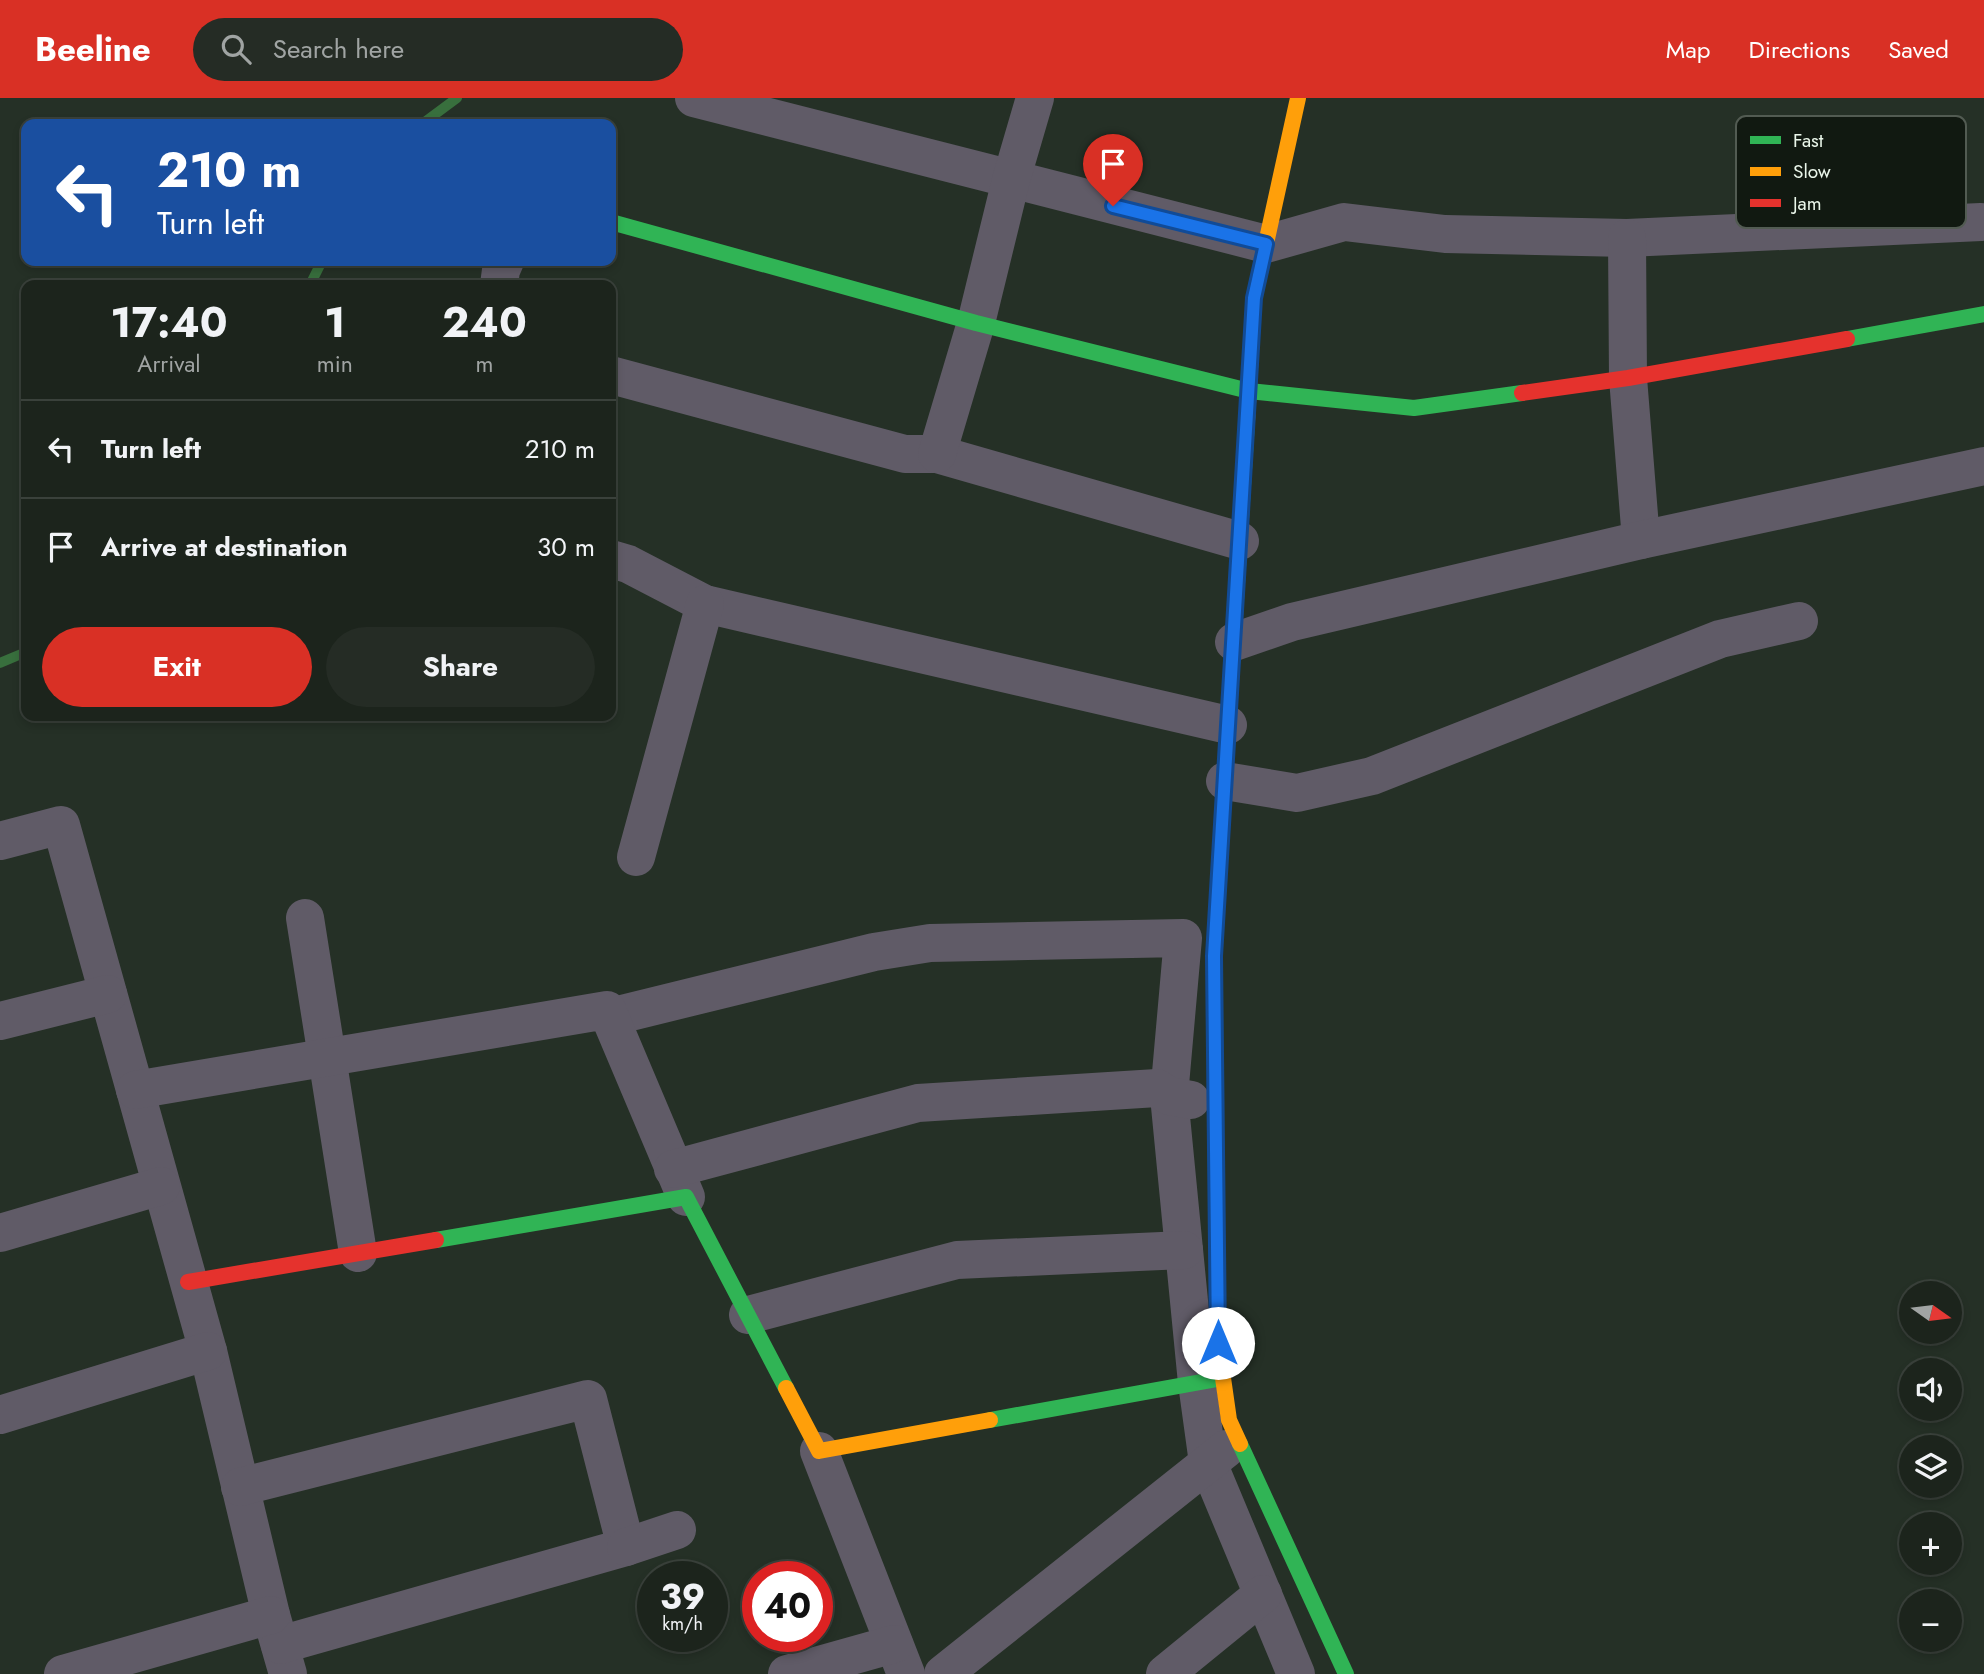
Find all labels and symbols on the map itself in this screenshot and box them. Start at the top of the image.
legend [1736,116,1966,228]
text: Fast [1793,127,1824,154]
pin [1083,134,1143,206]
text: Slow [1793,158,1831,185]
text: Jam [1790,190,1822,217]
north arrow [1899,1281,1962,1344]
position arrow [1181,1306,1255,1380]
speed limit sign: 40 [742,1561,833,1652]

